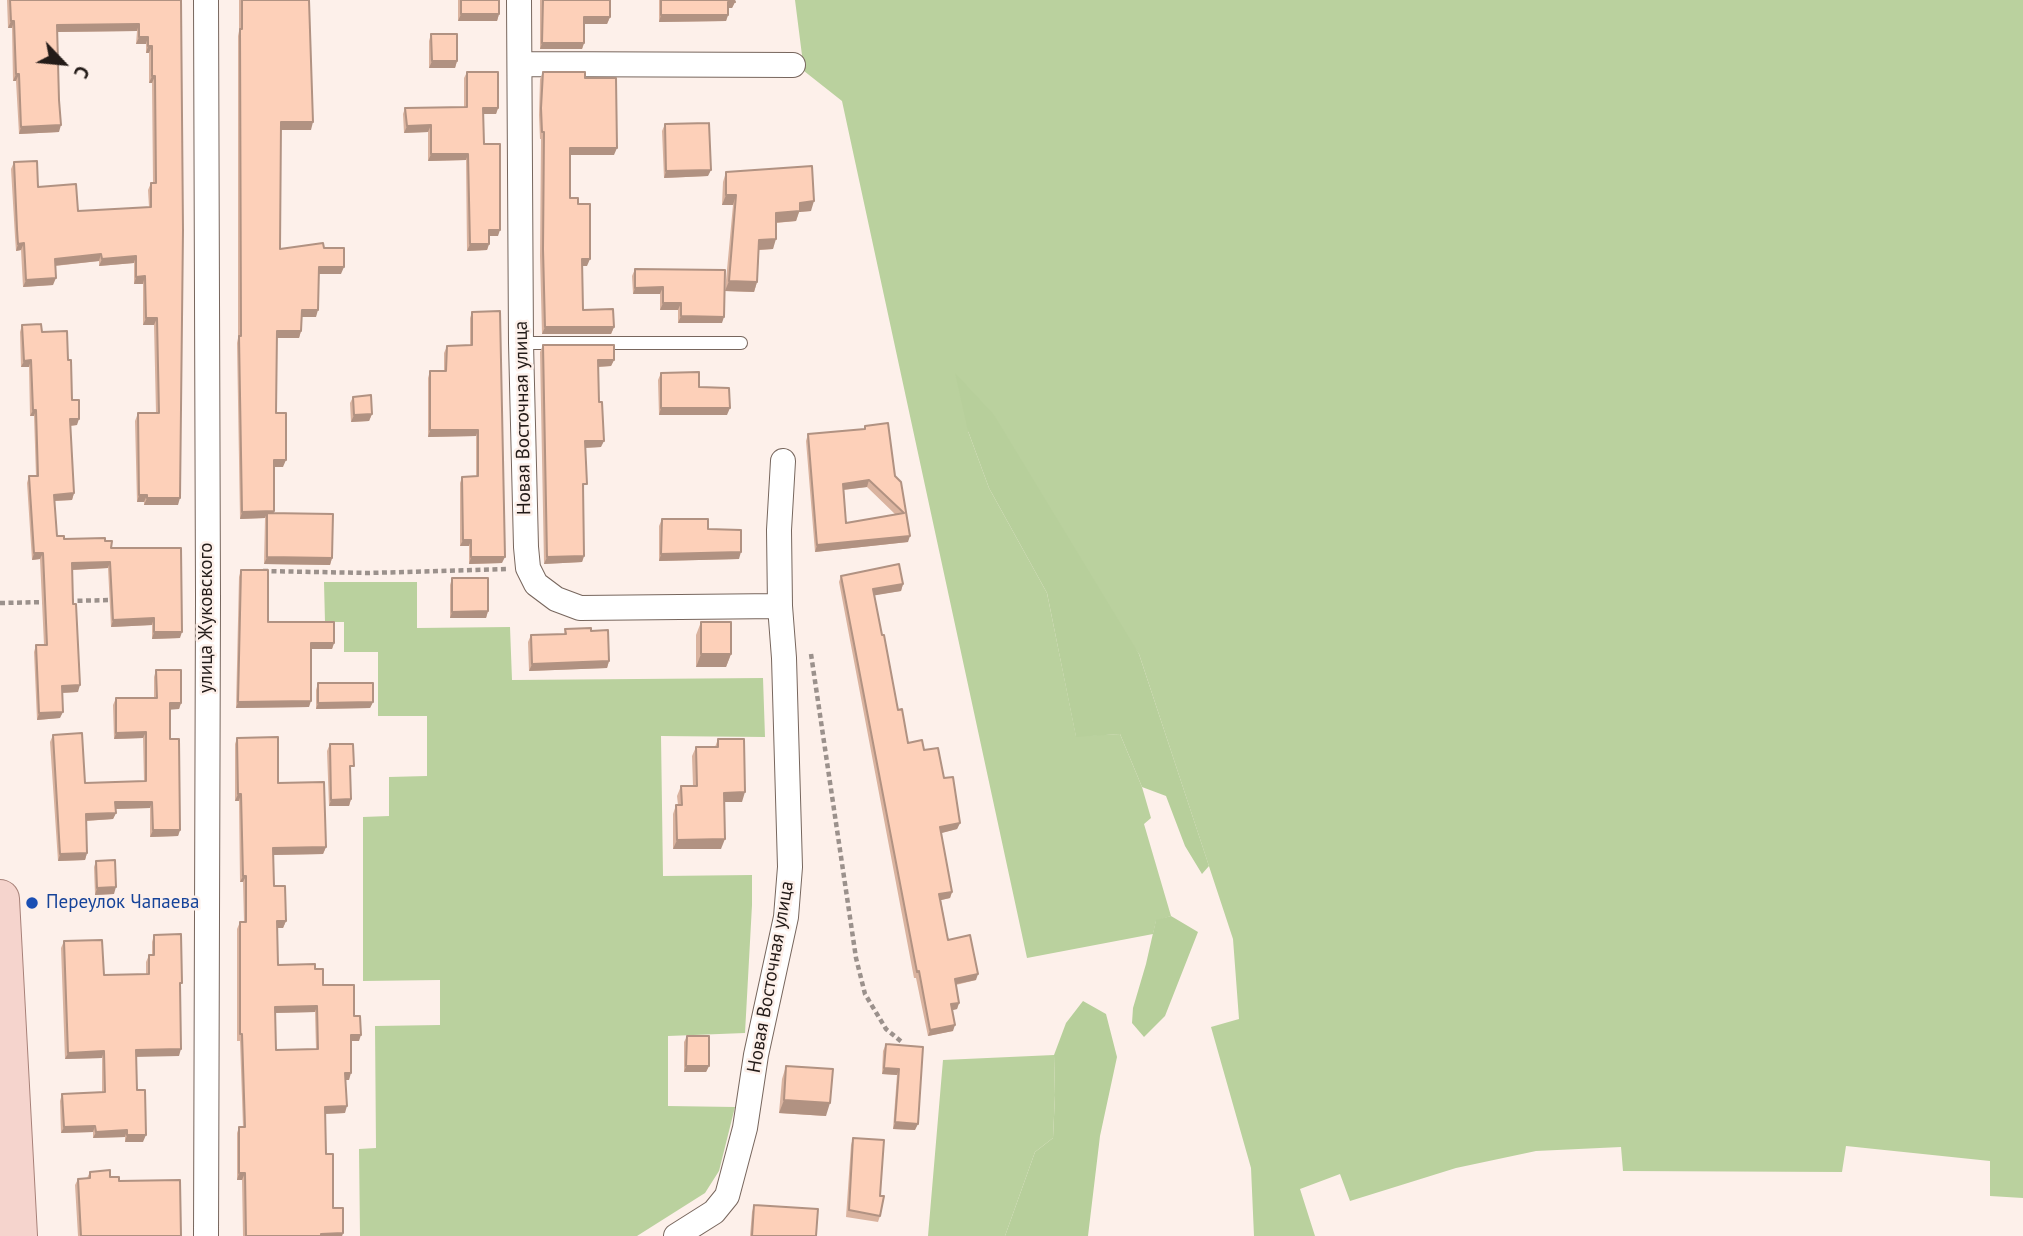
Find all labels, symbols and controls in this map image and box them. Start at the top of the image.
north arrow [28,28,98,98]
text: С [69,62,95,82]
street label: Новая Восточная улица [510,321,536,515]
street label: улица Жуковского [196,543,218,693]
street label: Новая Восточная улица [743,879,799,1075]
place label: Переулок Чапаева [46,892,199,914]
marker: Переулок Чапаева [24,895,40,911]

